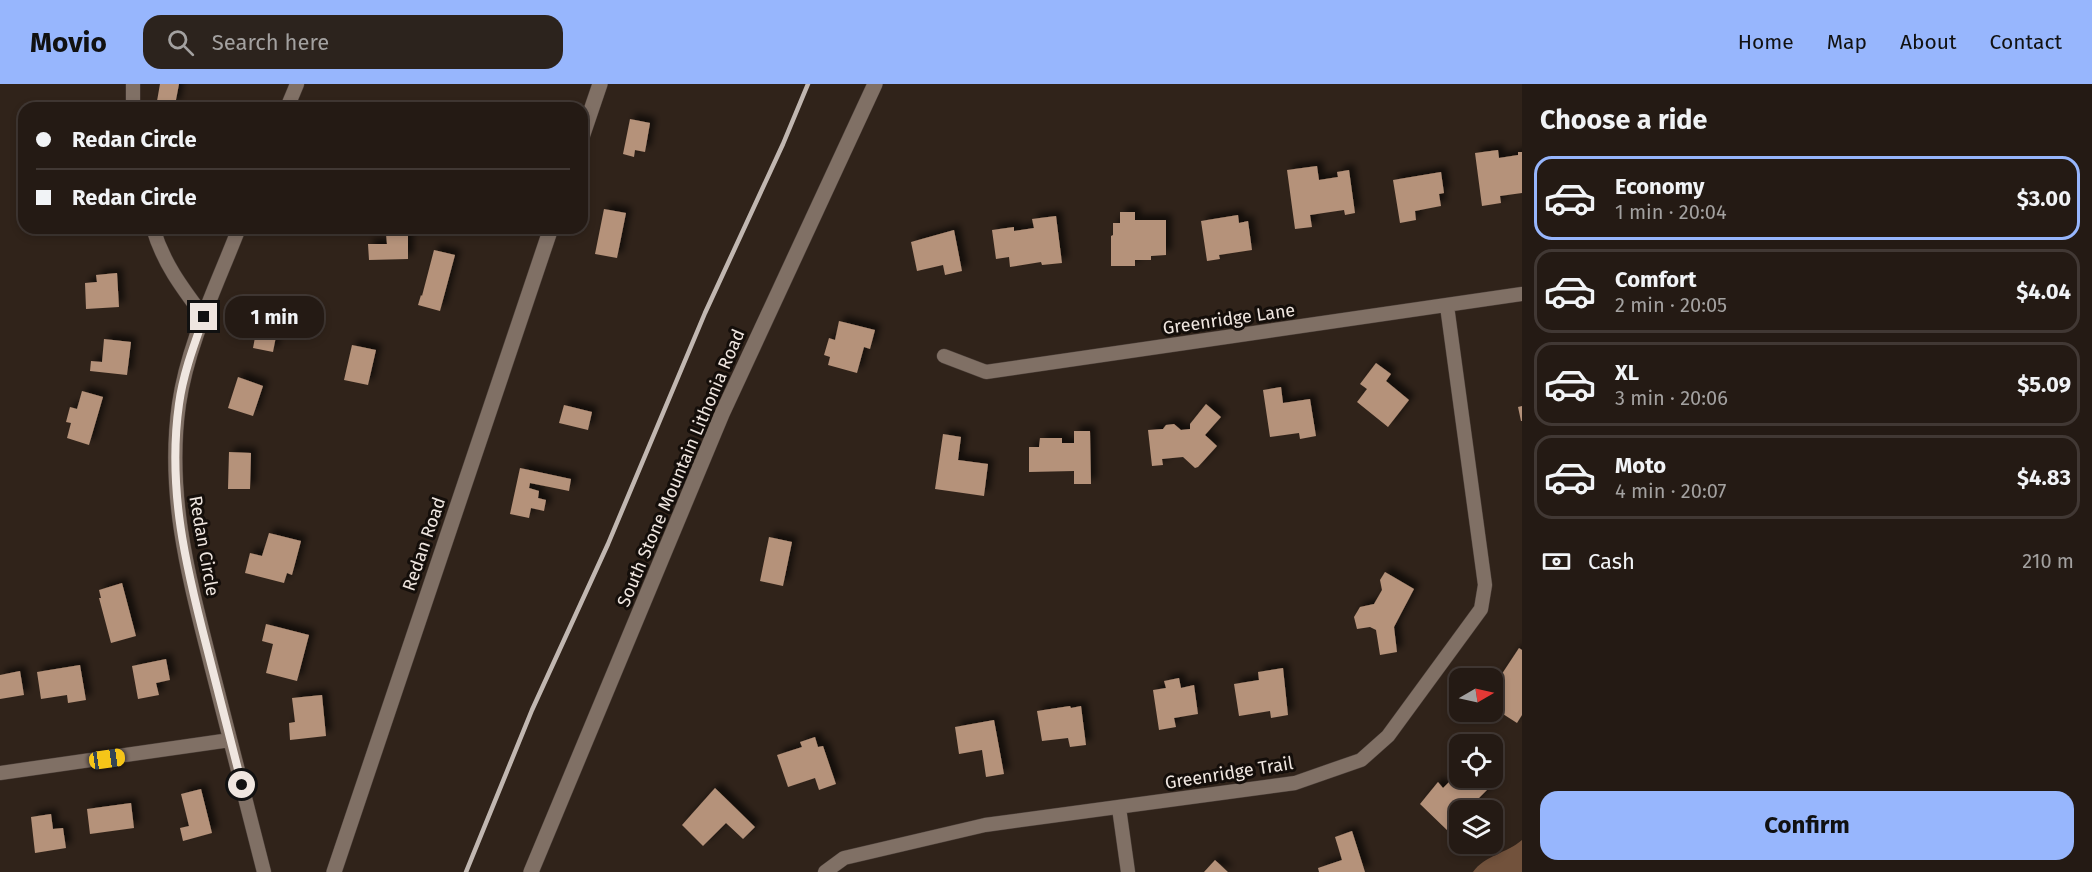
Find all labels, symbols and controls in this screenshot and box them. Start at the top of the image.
search box [143,15,563,69]
text: Movio [30,26,107,59]
icon: search [164,26,197,59]
text: Search here [212,29,329,56]
text: Home [1738,29,1794,55]
text: Map [1827,29,1867,55]
text: About [1900,29,1957,55]
text: Contact [1990,29,2062,55]
text: Choose a ride [1540,104,1707,136]
text: Redan Circle [72,126,197,153]
icon: car [1543,171,1597,225]
text: Economy [1615,173,1704,200]
text: Redan Circle [72,184,197,211]
text: $3.00 [2017,185,2071,212]
text: 1 min · 20:04 [1615,200,1727,224]
icon: car [1543,264,1597,318]
text: Comfort [1615,266,1696,293]
text: $4.04 [2016,278,2071,305]
text: 2 min · 20:05 [1615,293,1727,317]
callout: 1 min [225,296,324,338]
street label: Greenridge Lane [1161,299,1297,339]
route end [190,303,217,330]
text: 1 min [250,305,299,329]
street label: South Stone Mountain Lithonia Road [612,326,750,610]
icon: car [1543,357,1597,411]
text: XL [1615,359,1639,386]
text: $5.09 [2017,371,2071,398]
text: 3 min · 20:06 [1615,386,1728,410]
icon: car [1543,450,1597,504]
text: Moto [1615,452,1666,479]
text: $4.83 [2017,464,2071,491]
text: 4 min · 20:07 [1615,479,1726,503]
street label: Redan Circle [184,494,224,598]
street label: Redan Road [398,494,450,594]
icon: cash [1540,545,1573,578]
text: Cash [1588,548,1635,575]
text: 210 m [2022,549,2074,573]
north arrow [1449,668,1503,722]
map controls [1449,668,1503,854]
button: locate [1449,734,1503,788]
car [88,748,126,770]
street label: Greenridge Trail [1163,752,1295,794]
route start [228,771,255,798]
button: Confirm [1540,791,2074,860]
button: layers [1449,800,1503,854]

